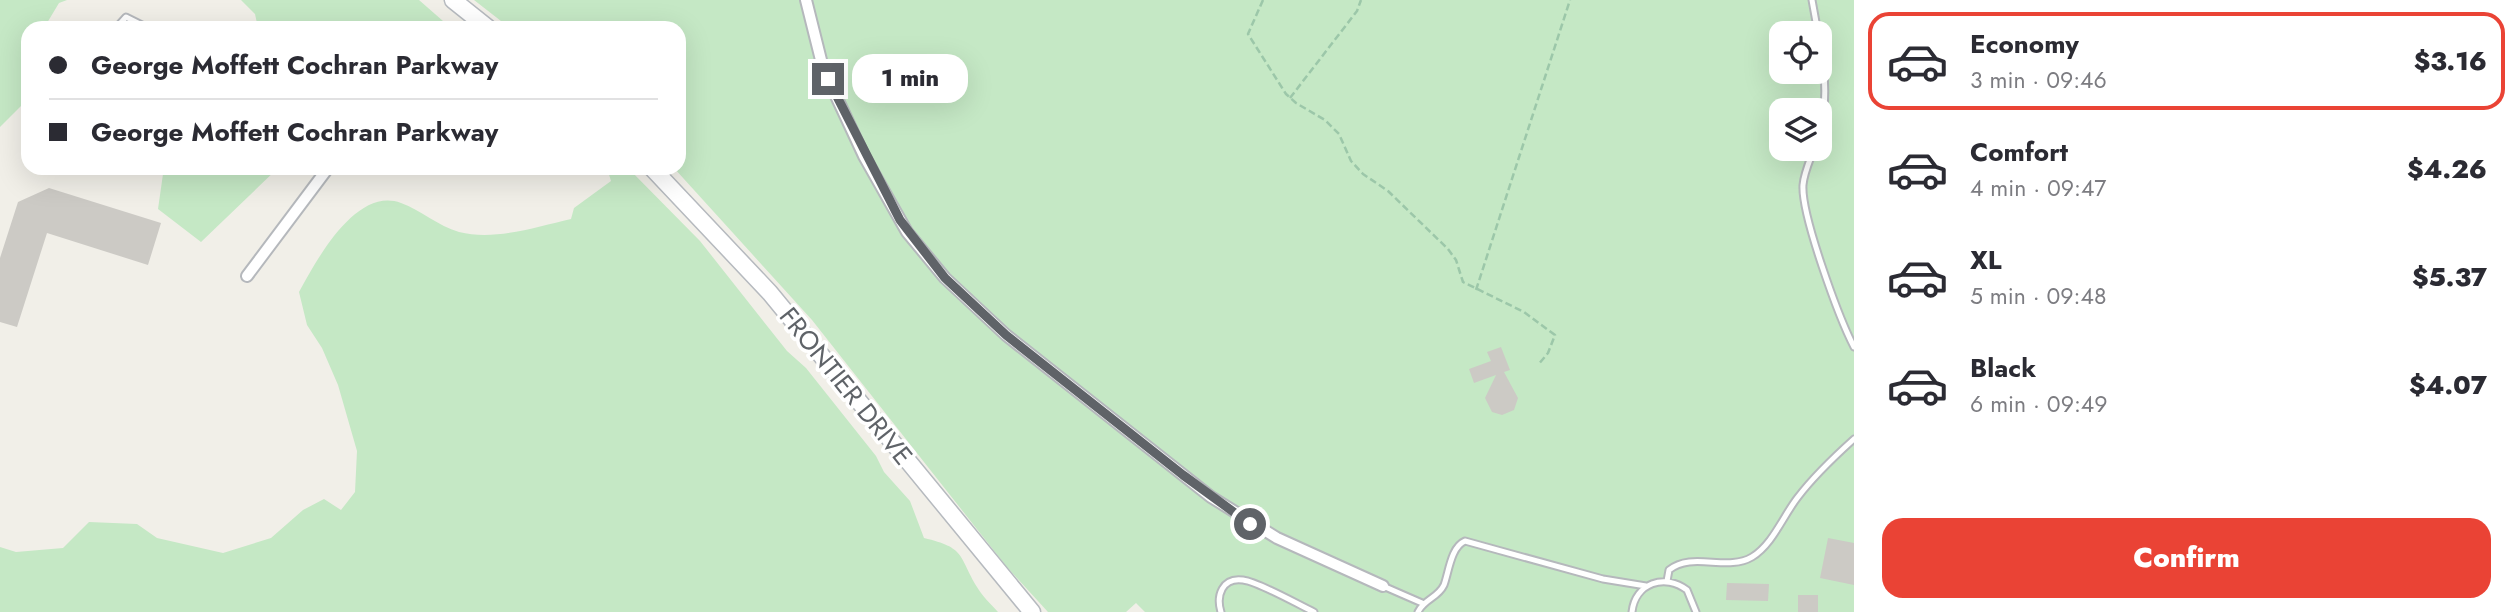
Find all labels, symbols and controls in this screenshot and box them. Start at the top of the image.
map controls [1769,21,1832,161]
button: locate [1769,21,1832,84]
text: Economy [1970,25,2079,63]
icon: car [1886,30,1949,93]
text: $3.16 [2414,42,2487,80]
text: George Moffett Cochran Parkway [91,46,498,84]
callout: 1 min [852,55,968,104]
text: 1 min [881,61,939,95]
route end [812,63,844,95]
text: 3 min · 09:46 [1970,63,2107,97]
button: layers [1769,98,1832,161]
text: George Moffett Cochran Parkway [91,113,498,151]
text: Comfort [1970,133,2068,171]
icon: car [1886,138,1949,201]
text: $4.26 [2407,150,2487,188]
text: 4 min · 09:47 [1970,171,2106,205]
text: XL [1970,241,2002,279]
icon: car [1886,246,1949,309]
text: $5.37 [2412,258,2487,296]
text: 5 min · 09:48 [1970,279,2106,313]
street label: FRONTIER DRIVE [770,299,922,473]
text: Black [1970,349,2036,387]
icon: car [1886,354,1949,417]
text: $4.07 [2409,366,2487,404]
text: 6 min · 09:49 [1970,387,2107,421]
route start [1234,508,1266,540]
button: Confirm [1882,518,2491,598]

